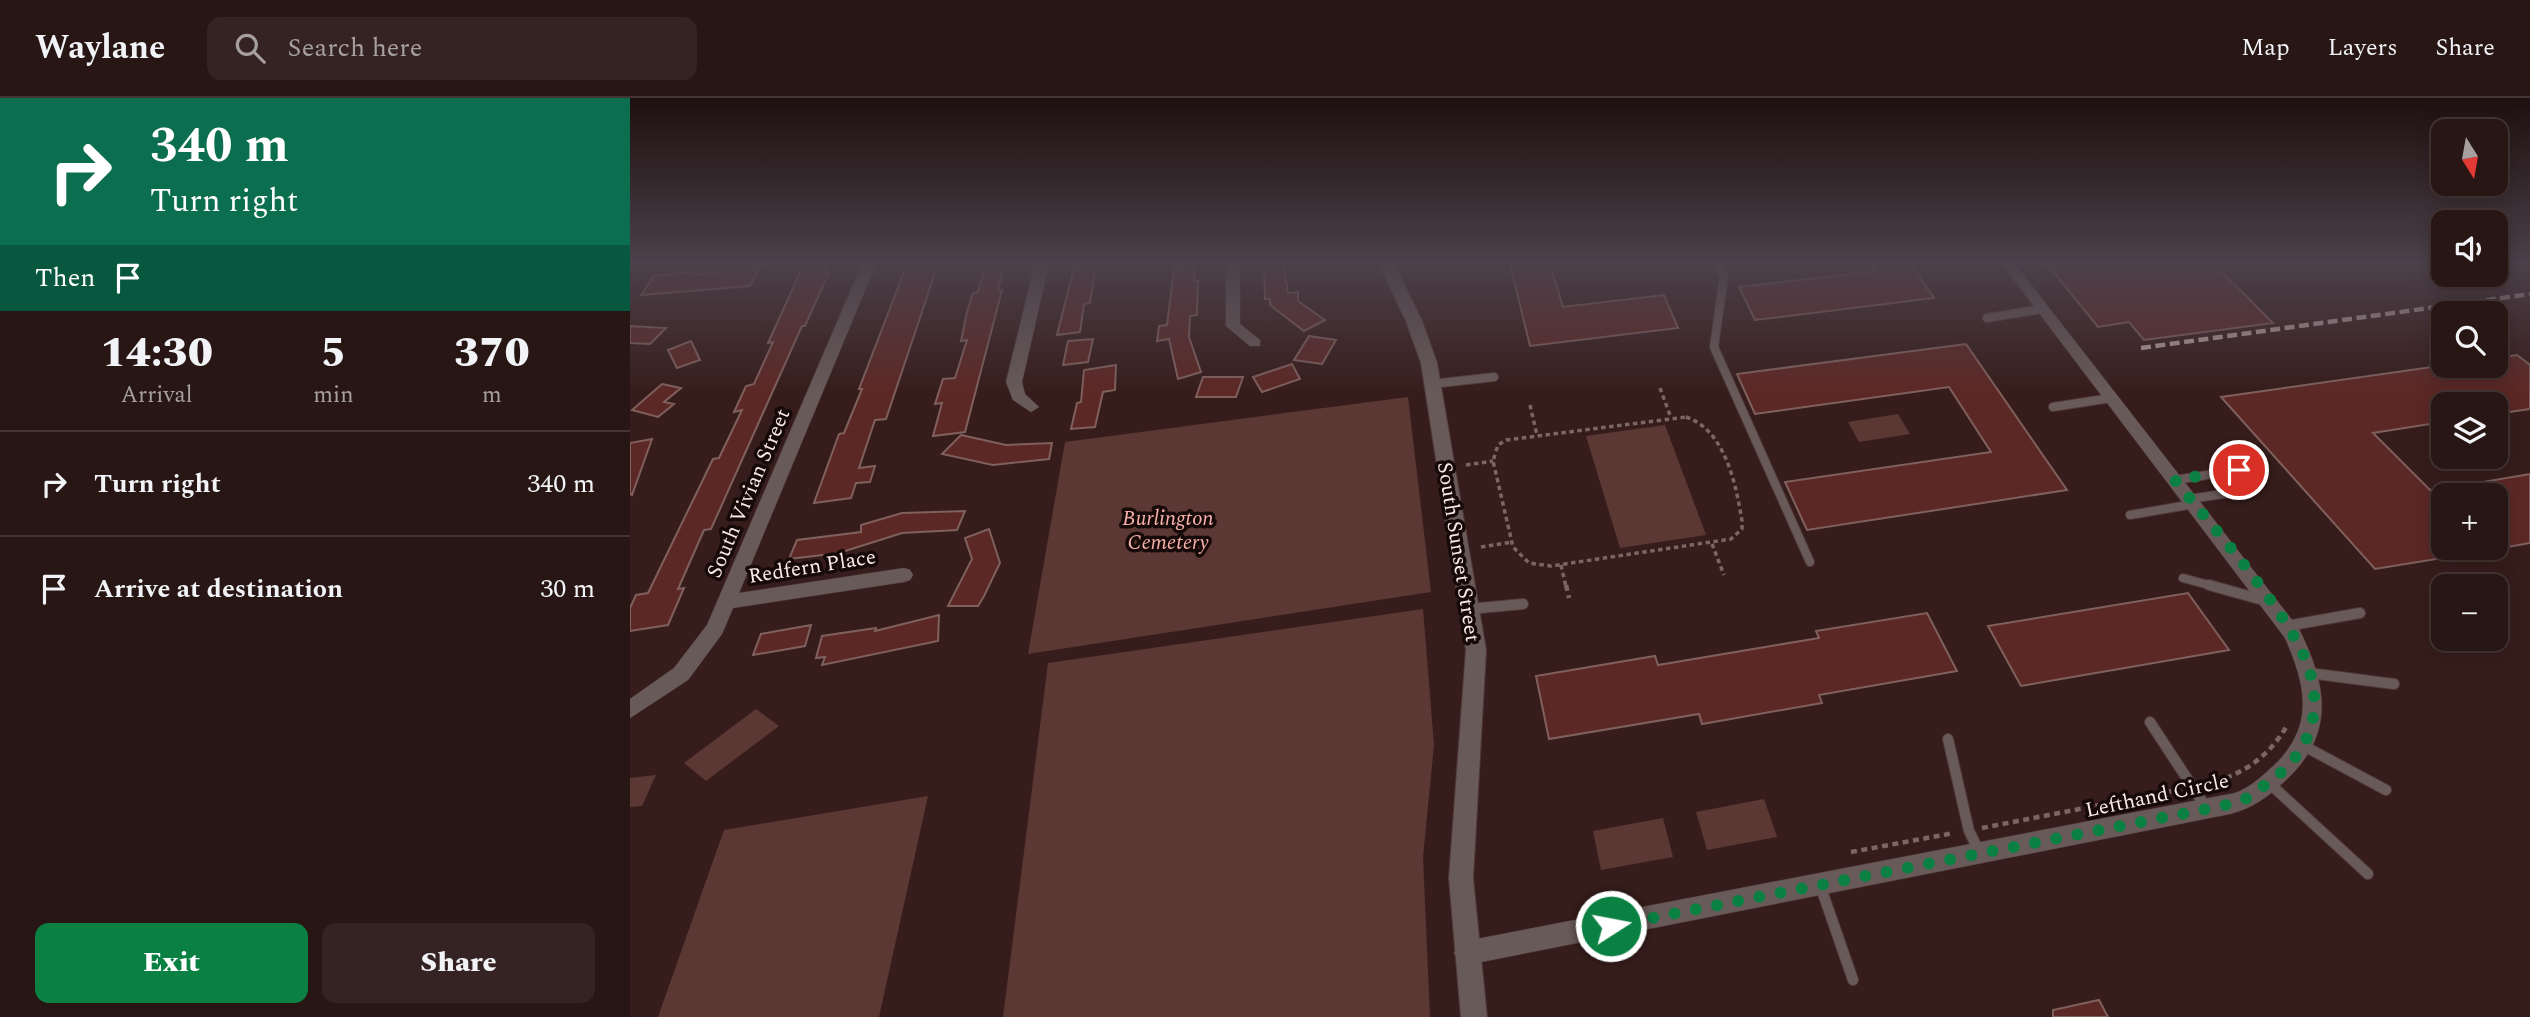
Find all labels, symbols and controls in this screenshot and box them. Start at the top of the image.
search box [207,17,697,80]
text: Waylane [35,23,165,73]
text: Search here [287,28,422,68]
icon: search [231,29,269,67]
text: Map [2241,30,2290,66]
text: Layers [2328,30,2398,66]
text: Share [2436,30,2495,66]
text: 340 m [150,109,289,184]
north arrow [2431,119,2508,196]
map controls [2431,119,2508,651]
icon: right [35,126,126,217]
text: Turn right [150,177,298,226]
button: sound [2431,210,2508,287]
text: Then [35,258,95,298]
icon: arrive [109,259,147,297]
button: search [2431,301,2508,378]
text: 14:30 [100,322,213,385]
text: 5 [321,322,346,385]
text: 370 [454,322,530,385]
text: Arrival [121,378,193,413]
text: min [313,378,354,413]
text: m [482,378,502,413]
button: layers [2431,392,2508,469]
street label: South Vivian Street [699,404,799,583]
pin [2209,440,2269,500]
icon: arrive [2220,451,2258,489]
street label: South Sunset Street [1428,460,1488,644]
text: Turn right [94,464,221,504]
text: 340 m [527,464,595,504]
icon: right [35,465,73,503]
button: + [2431,483,2508,560]
park label: Burlington Cemetery [1122,503,1214,559]
street label: Redfern Place [746,541,878,593]
text: Arrive at destination [94,569,343,609]
text: 30 m [540,569,595,609]
icon: arrive [35,570,73,608]
button: − [2431,574,2508,651]
street label: Lefthand Circle [2082,765,2232,827]
position arrow [1574,889,1648,963]
button: Exit [35,923,308,1003]
button: Share [322,923,595,1003]

